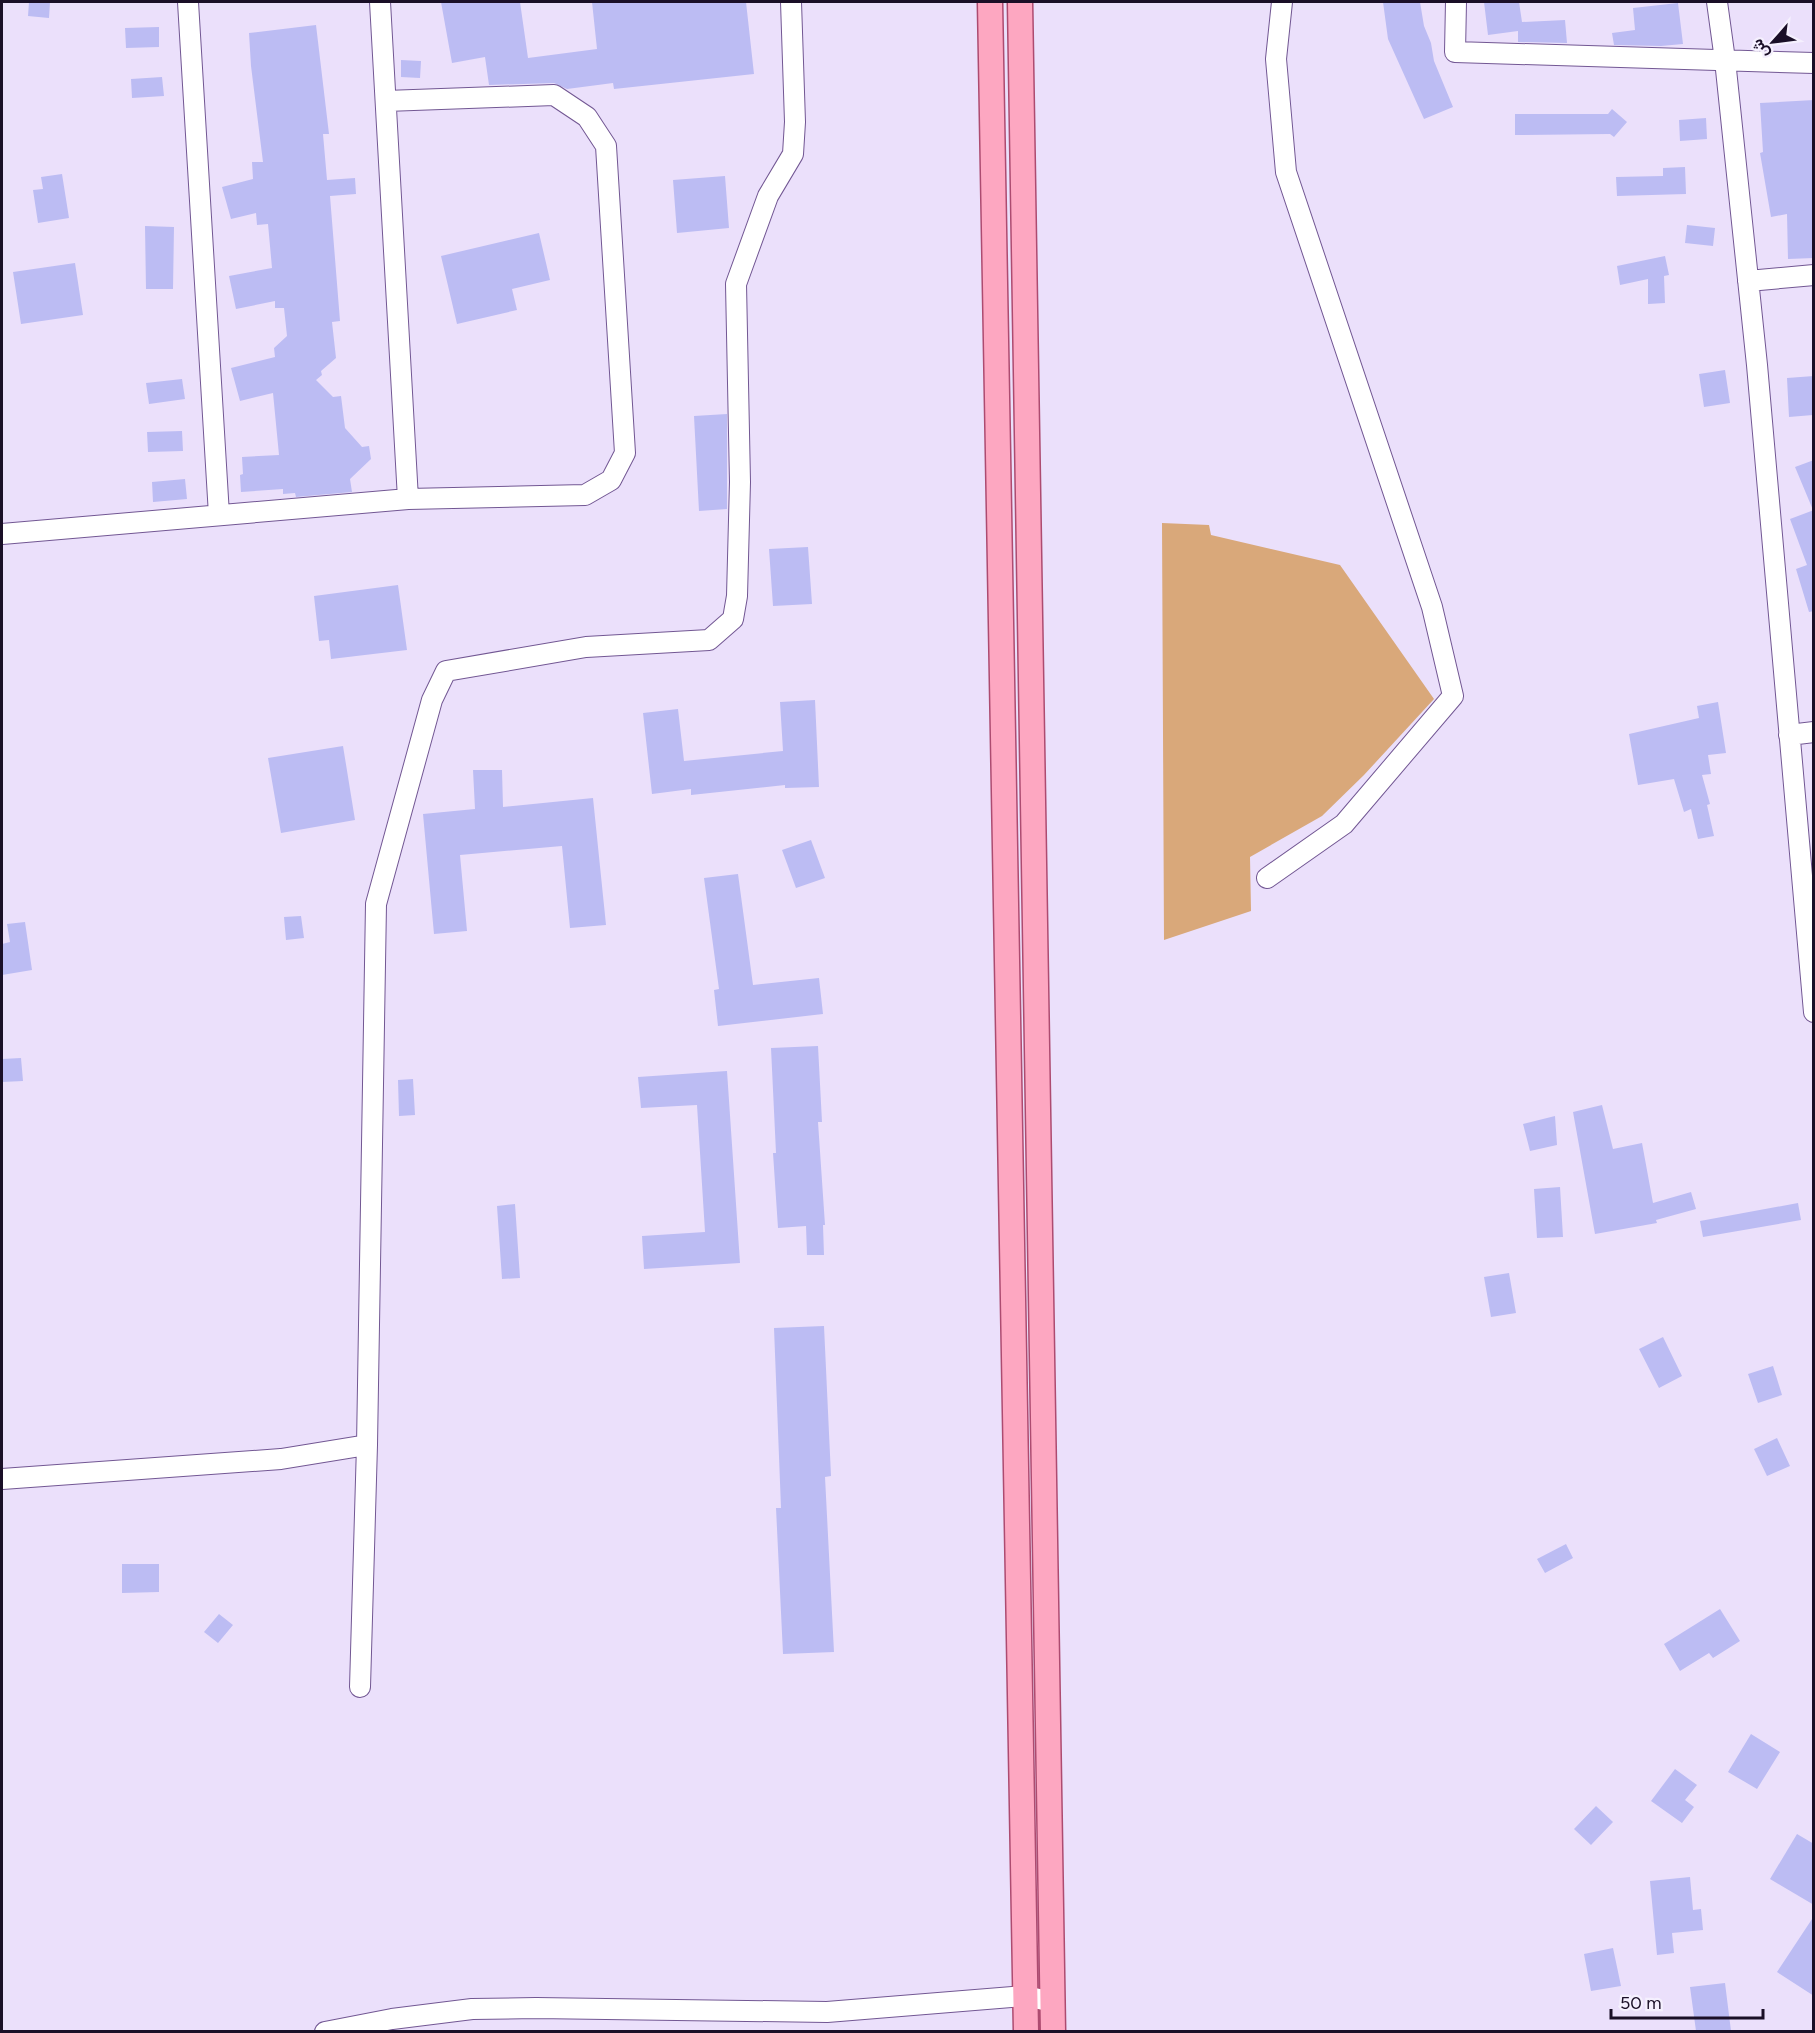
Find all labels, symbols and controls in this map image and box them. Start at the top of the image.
north arrow [1743,12,1803,72]
text: ش [1747,36,1773,62]
scale bar [1611,1982,1762,2020]
text: 50 m [1620,1992,1662,2014]

